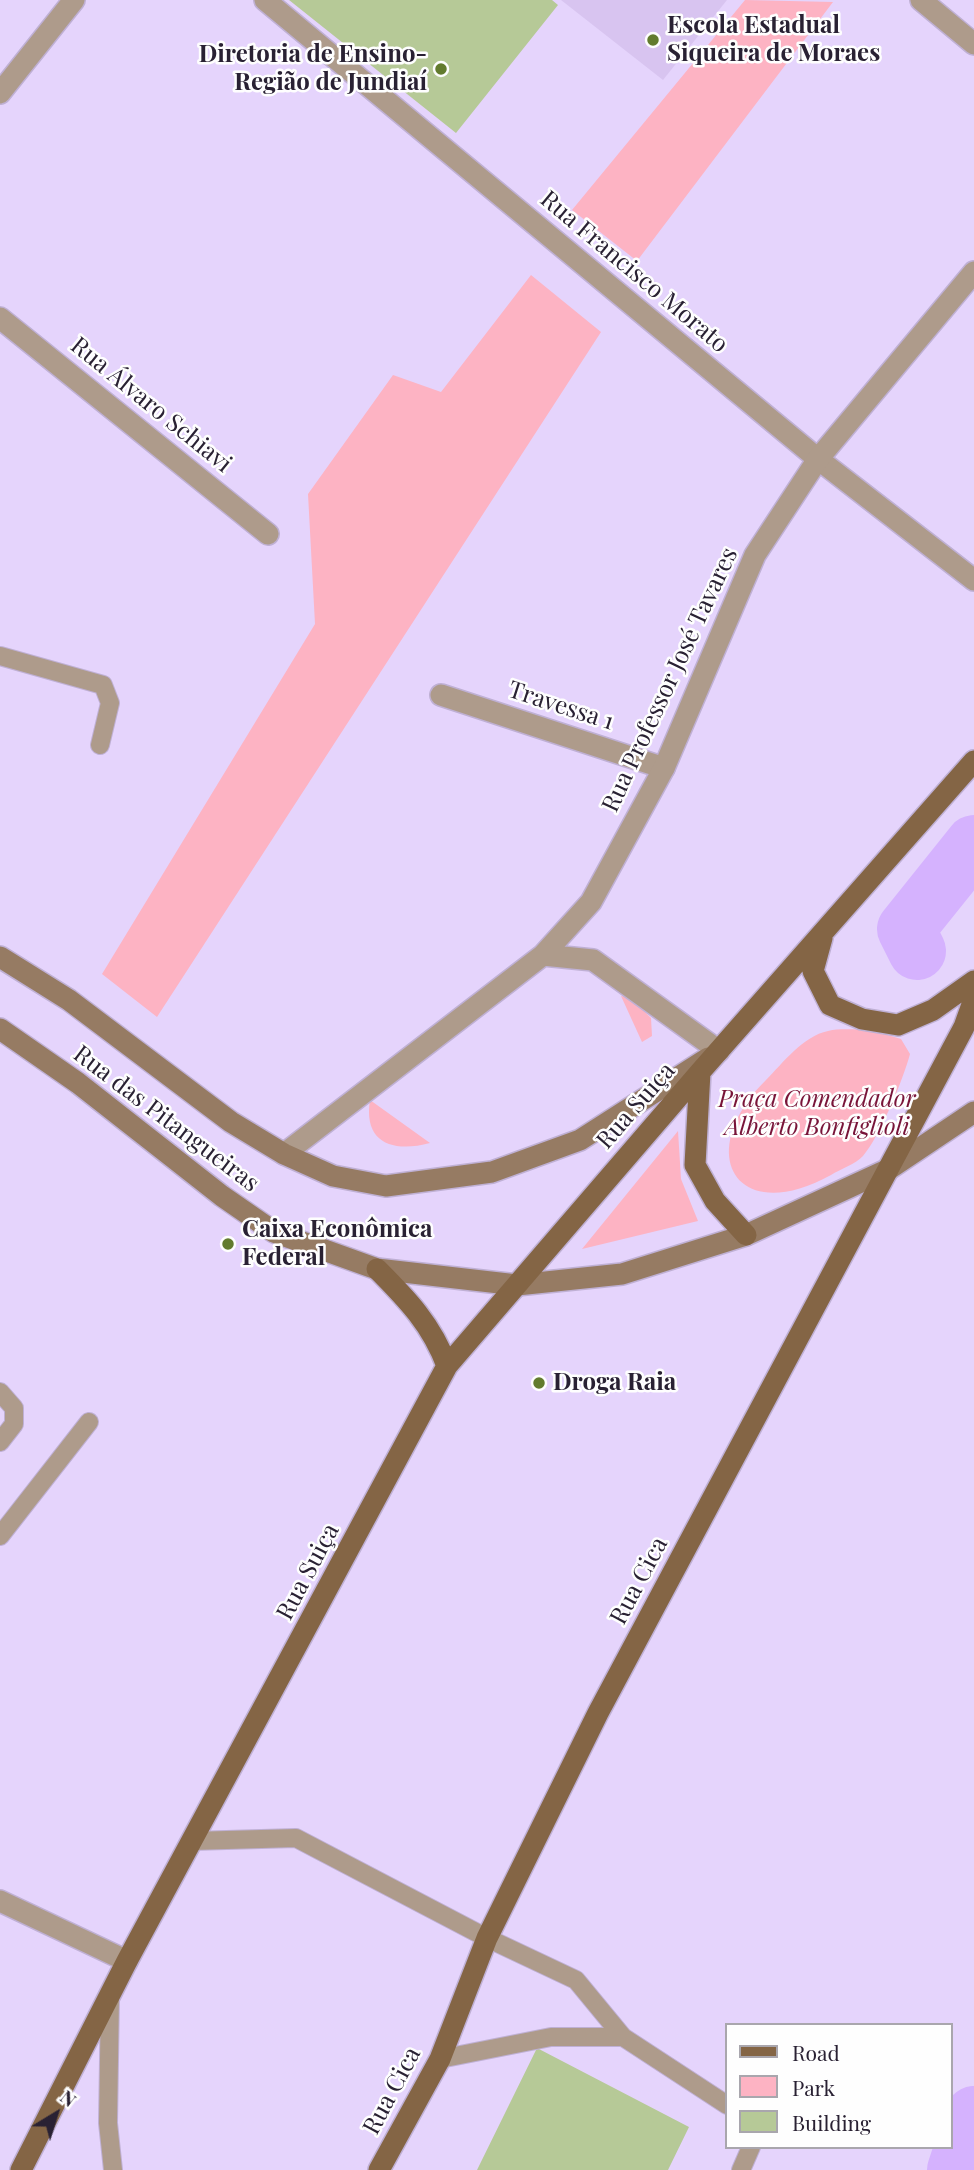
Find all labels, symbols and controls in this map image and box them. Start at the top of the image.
place label: Escola Estadual Siqueira de Moraes [667,12,880,68]
marker: Escola Estadual Siqueira de Moraes [645,32,661,48]
place label: Diretoria de Ensino- Região de Jundiaí [199,41,427,97]
marker: Diretoria de Ensino- Região de Jundiaí [433,61,449,77]
street label: Rua Francisco Morato [534,185,734,359]
street label: Rua Álvaro Schiavi [65,331,237,479]
street label: Rua Professor José Tavares [596,543,744,817]
street label: Travessa 1 [505,675,617,737]
street label: Rua das Pitangueiras [68,1040,264,1198]
street label: Rua Suiça [591,1057,681,1155]
park label: Praça Comendador Alberto Bonfiglioli [718,1086,916,1142]
place label: Caixa Econômica Federal [242,1216,432,1272]
marker: Caixa Econômica Federal [220,1236,236,1252]
place label: Droga Raia [553,1369,676,1397]
marker: Droga Raia [531,1375,547,1391]
street label: Rua Suiça [271,1519,345,1625]
street label: Rua Cica [604,1532,674,1630]
legend [726,2023,953,2149]
text: Road [792,2038,840,2066]
street label: Rua Cica [357,2042,427,2140]
text: Park [792,2073,835,2101]
north arrow [21,2079,91,2149]
text: N [56,2083,82,2112]
text: Building [792,2108,871,2136]

